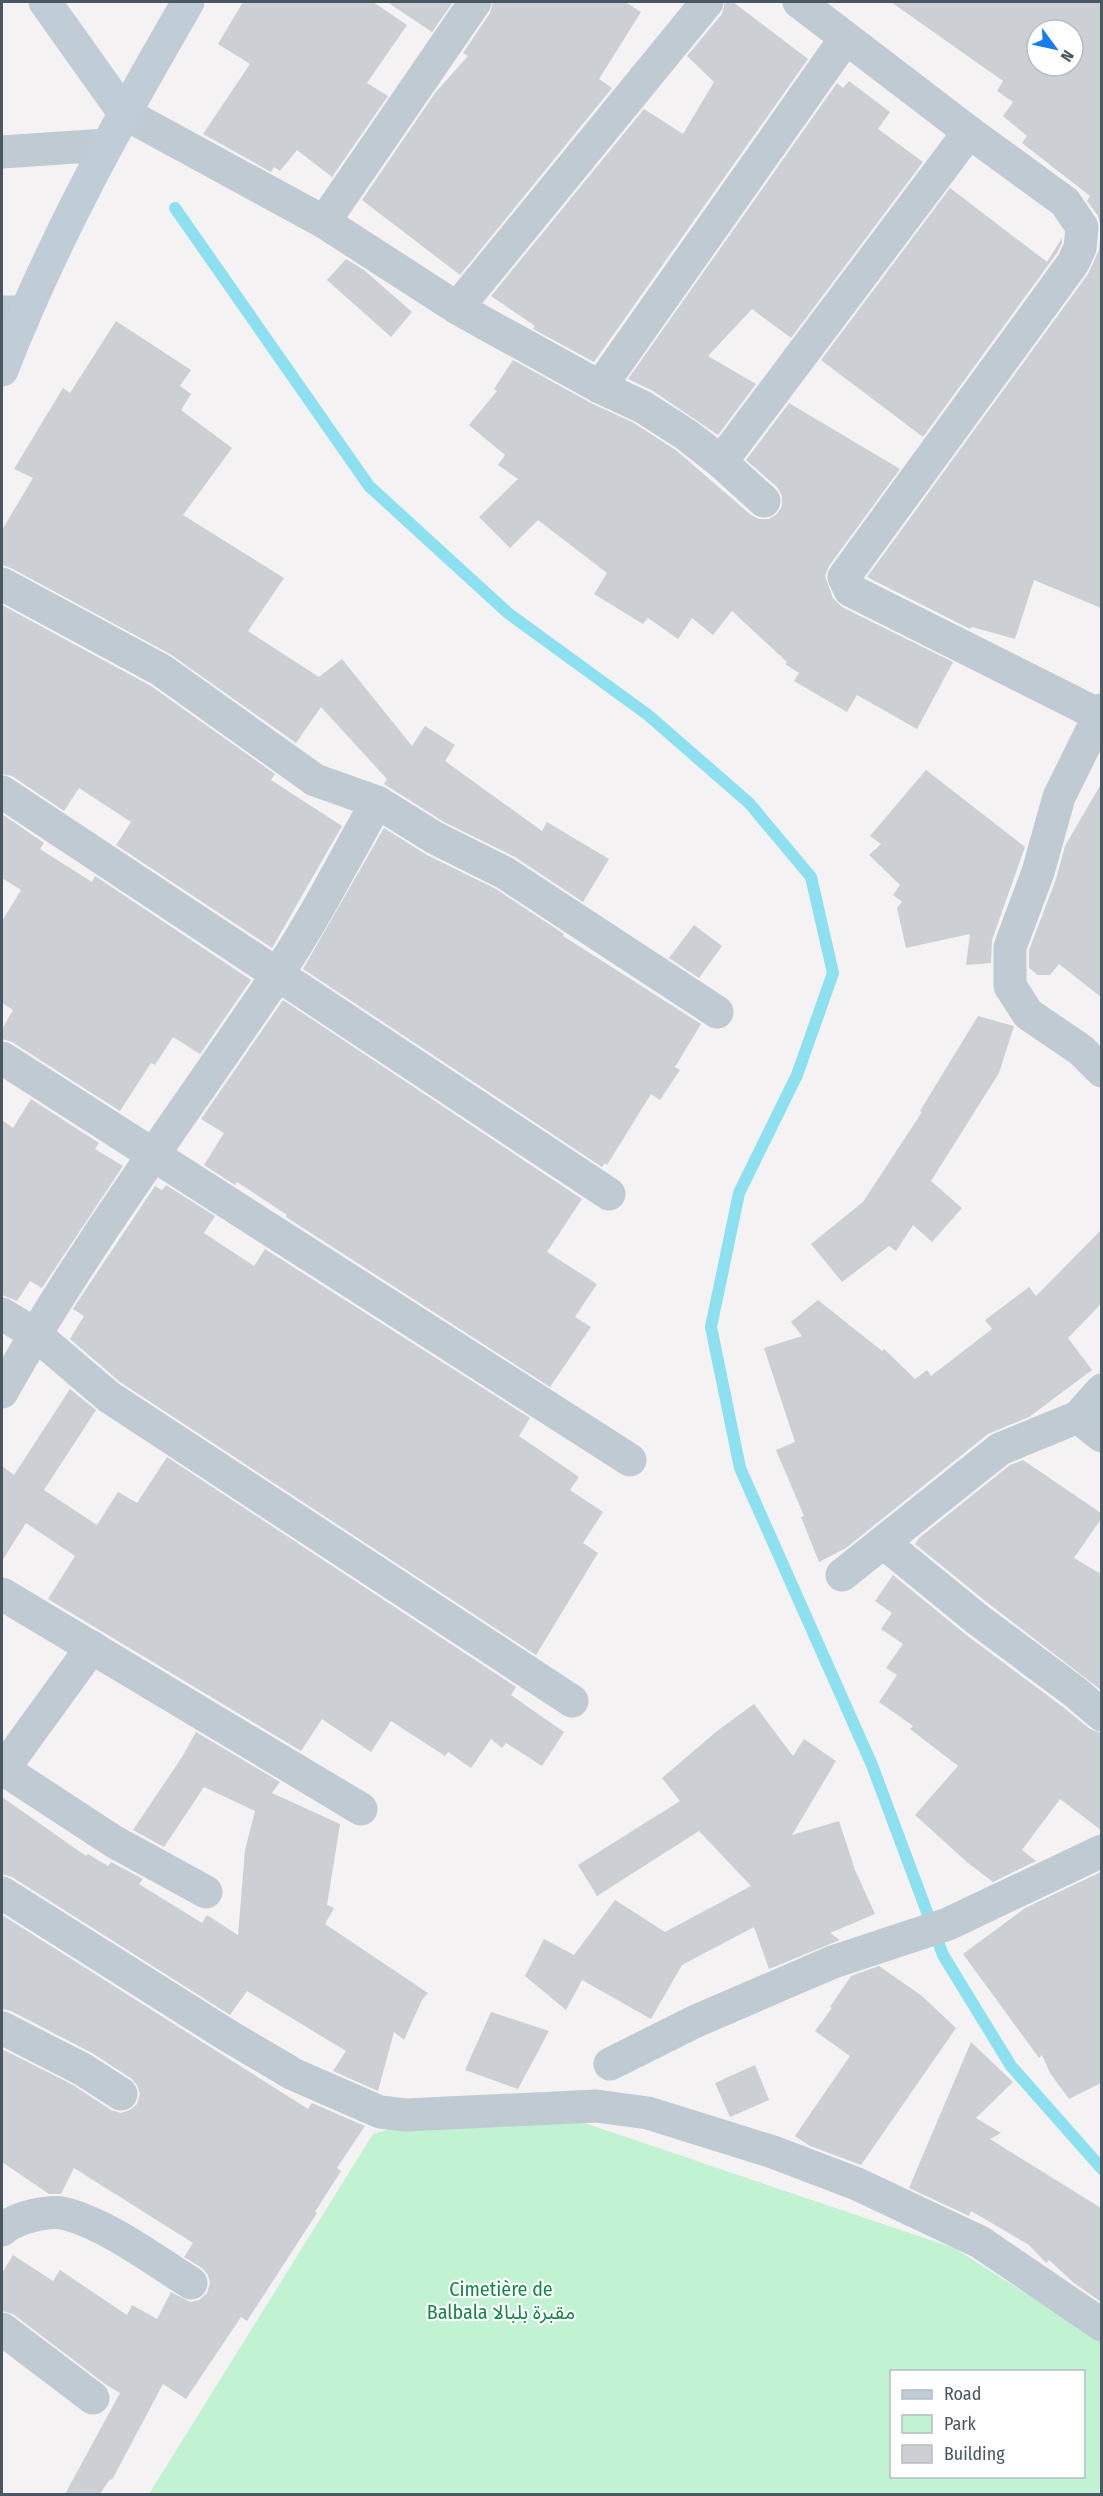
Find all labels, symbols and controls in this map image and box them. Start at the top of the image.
north arrow [1025,18,1085,78]
text: N [1057,47,1078,65]
park label: Cimetière de Balbala مقبرة بلبالا [427,2277,575,2324]
legend [890,2370,1085,2478]
text: Road [944,2383,981,2405]
text: Park [944,2413,977,2435]
text: Building [944,2443,1005,2465]

